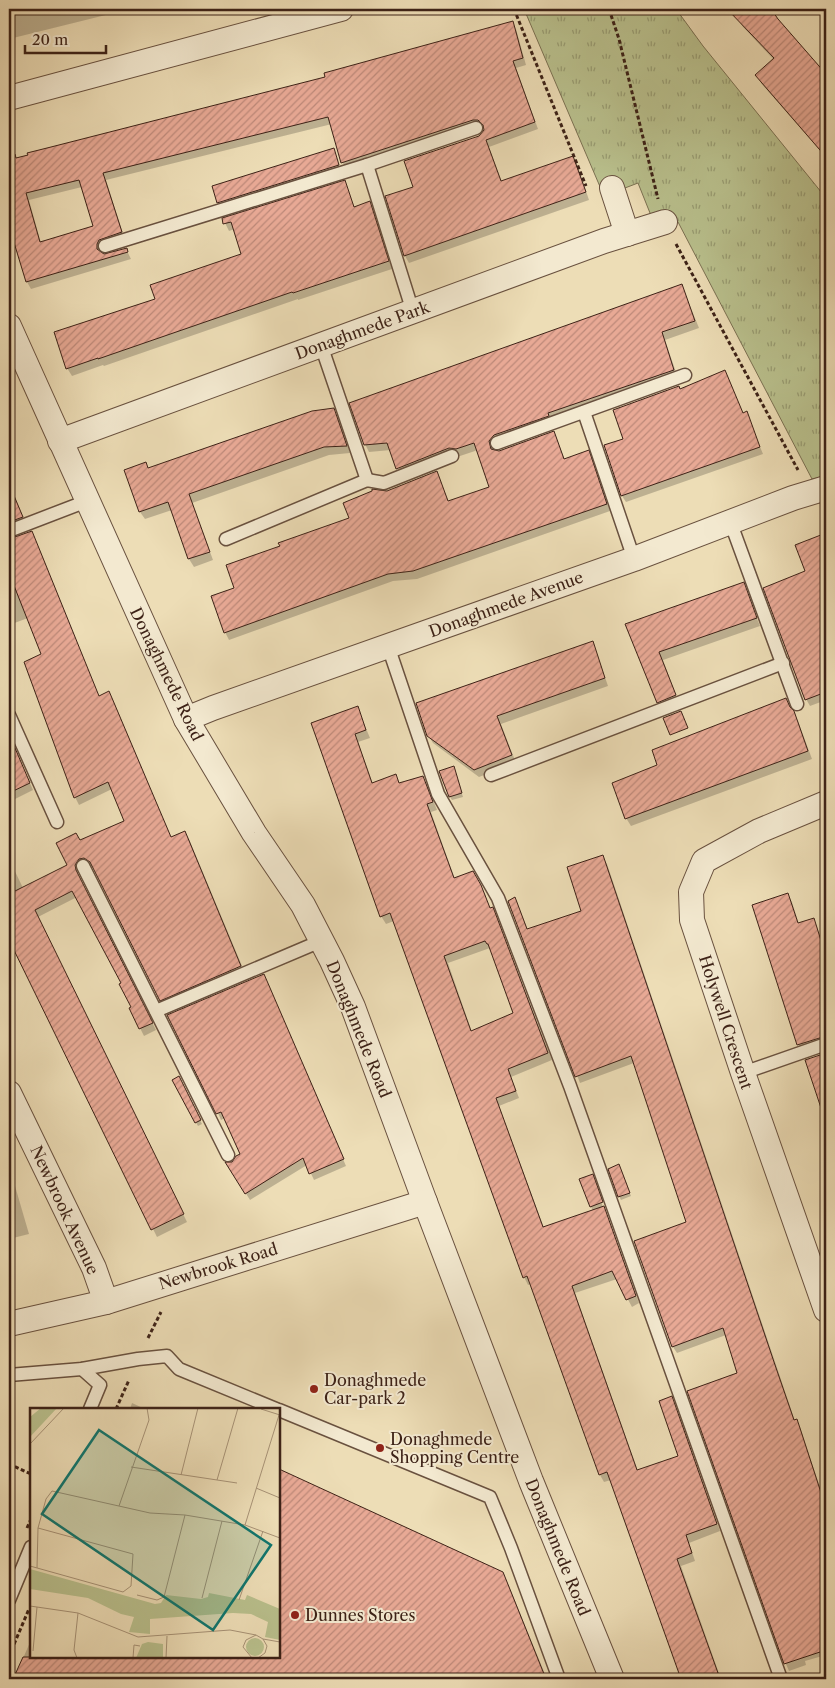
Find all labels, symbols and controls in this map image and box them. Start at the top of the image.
scale bar [25,22,106,54]
text: 20 m [32,30,68,49]
street label: Donaghmede Park [292,296,432,364]
street label: Donaghmede Avenue [426,567,586,641]
street label: Donaghmede Road [126,604,208,744]
street label: Holywell Crescent [695,952,757,1092]
street label: Donaghmede Road [322,958,396,1101]
street label: Newbrook Avenue [26,1142,104,1278]
street label: Newbrook Road [156,1238,280,1294]
place label: Donaghmede Car-park 2 [324,1370,426,1408]
marker: Donaghmede Car-park 2 [308,1383,320,1395]
inset map [30,1408,280,1658]
place label: Donaghmede Shopping Centre [390,1429,519,1467]
marker: Donaghmede Shopping Centre [374,1442,386,1454]
street label: Donaghmede Road [521,1476,595,1619]
place label: Dunnes Stores [305,1605,416,1625]
marker: Dunnes Stores [289,1609,301,1621]

